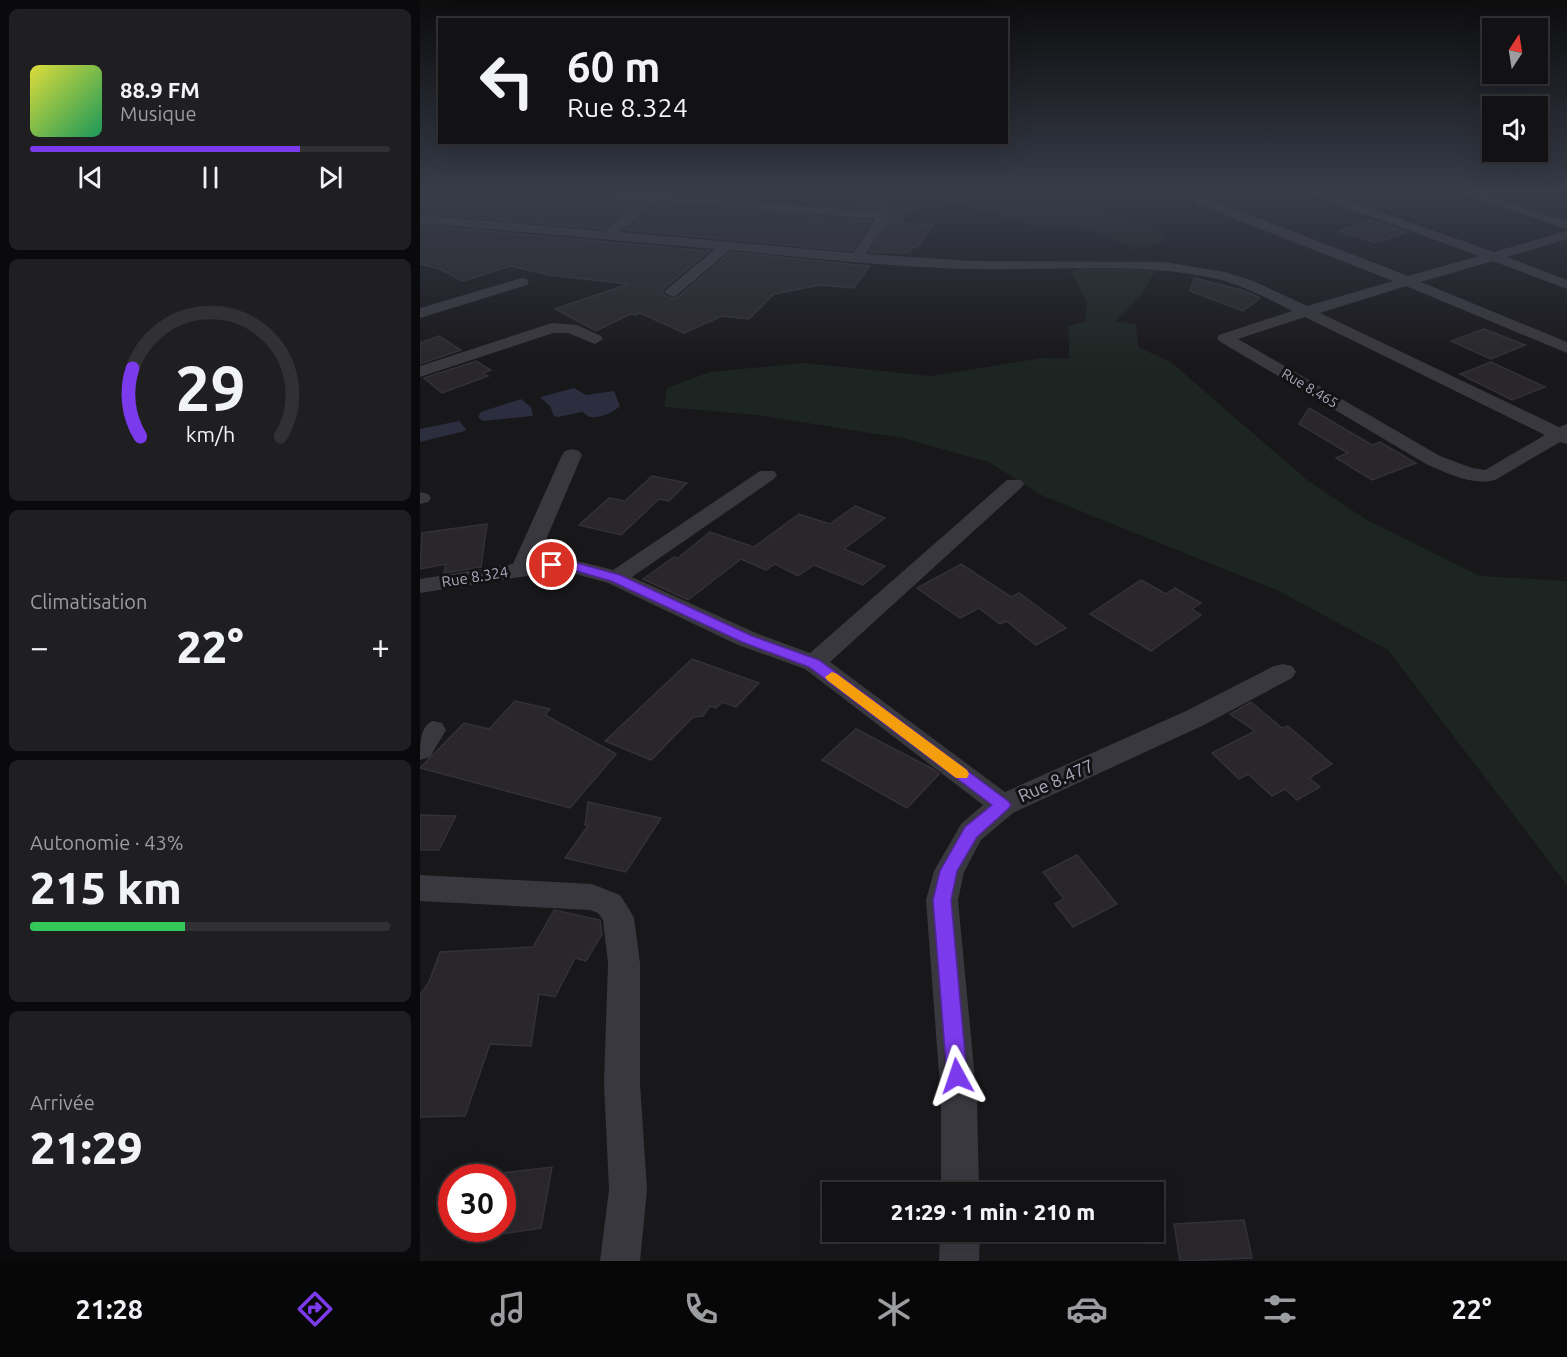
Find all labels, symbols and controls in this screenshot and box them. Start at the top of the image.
north arrow [1482,18,1548,84]
map controls [1482,18,1548,162]
icon: left [468,42,546,120]
text: 60 m [567,43,661,90]
text: 88.9 FM [120,77,200,102]
text: Rue 8.324 [567,92,688,122]
button: sound [1482,96,1548,162]
text: Musique [120,102,197,125]
icon: previous [74,161,107,194]
icon: pause [194,161,227,194]
icon: next [314,161,347,194]
text: 29 [175,353,245,423]
street label: Rue 8.465 [1279,365,1341,411]
text: km/h [185,423,235,447]
pin [526,539,577,590]
icon: arrive [535,548,568,581]
street label: Rue 8.324 [440,563,509,590]
text: Climatisation [30,590,147,613]
text: 22° [176,621,244,672]
text: − [30,628,49,665]
text: + [371,628,390,665]
street label: Rue 8.477 [1015,755,1096,806]
text: Autonomie · 43% [30,831,184,854]
text: 215 km [30,862,182,913]
position arrow [925,1044,989,1108]
text: Arrivée [30,1091,95,1114]
text: 21:29 [30,1122,143,1173]
speed limit sign: 30 [438,1164,516,1242]
text: 21:29 · 1 min · 210 m [891,1199,1095,1224]
icon: directions [294,1288,336,1330]
icon: music [487,1288,529,1330]
icon: phone [680,1288,722,1330]
icon: climate [873,1288,915,1330]
icon: car [1066,1288,1108,1330]
icon: filters [1259,1288,1301,1330]
text: 21:28 [75,1294,143,1324]
text: 22° [1451,1294,1491,1324]

